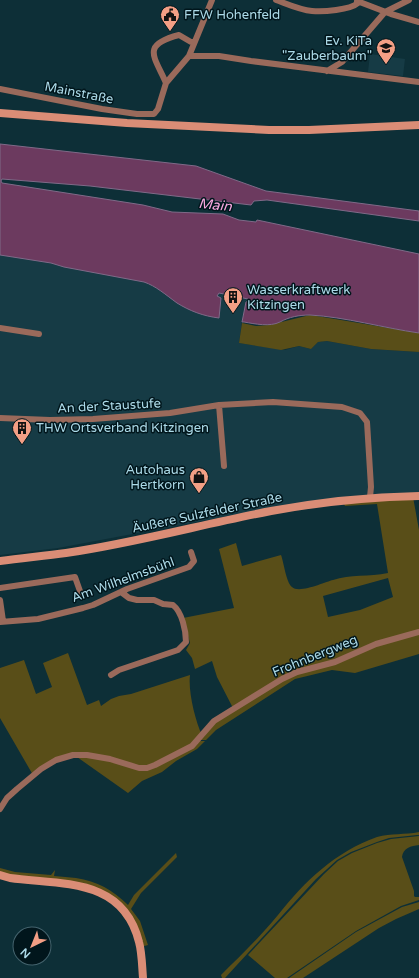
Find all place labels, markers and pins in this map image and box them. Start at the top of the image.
public building icon: FFW Hohenfeld [159,4,181,32]
place label: FFW Hohenfeld [184,7,280,23]
place label: Ev. KiTa "Zauberbaum" [282,33,372,64]
school or university icon: Ev. KiTa "Zauberbaum" [375,37,397,65]
place label: Wasserkraftwerk Kitzingen [247,282,350,313]
building icon: Wasserkraftwerk Kitzingen [222,286,244,314]
building icon: THW Ortsverband Kitzingen [11,417,33,445]
place label: THW Ortsverband Kitzingen [36,420,209,436]
place label: Autohaus Hertkorn [125,462,185,493]
shop icon: Autohaus Hertkorn [188,466,210,494]

